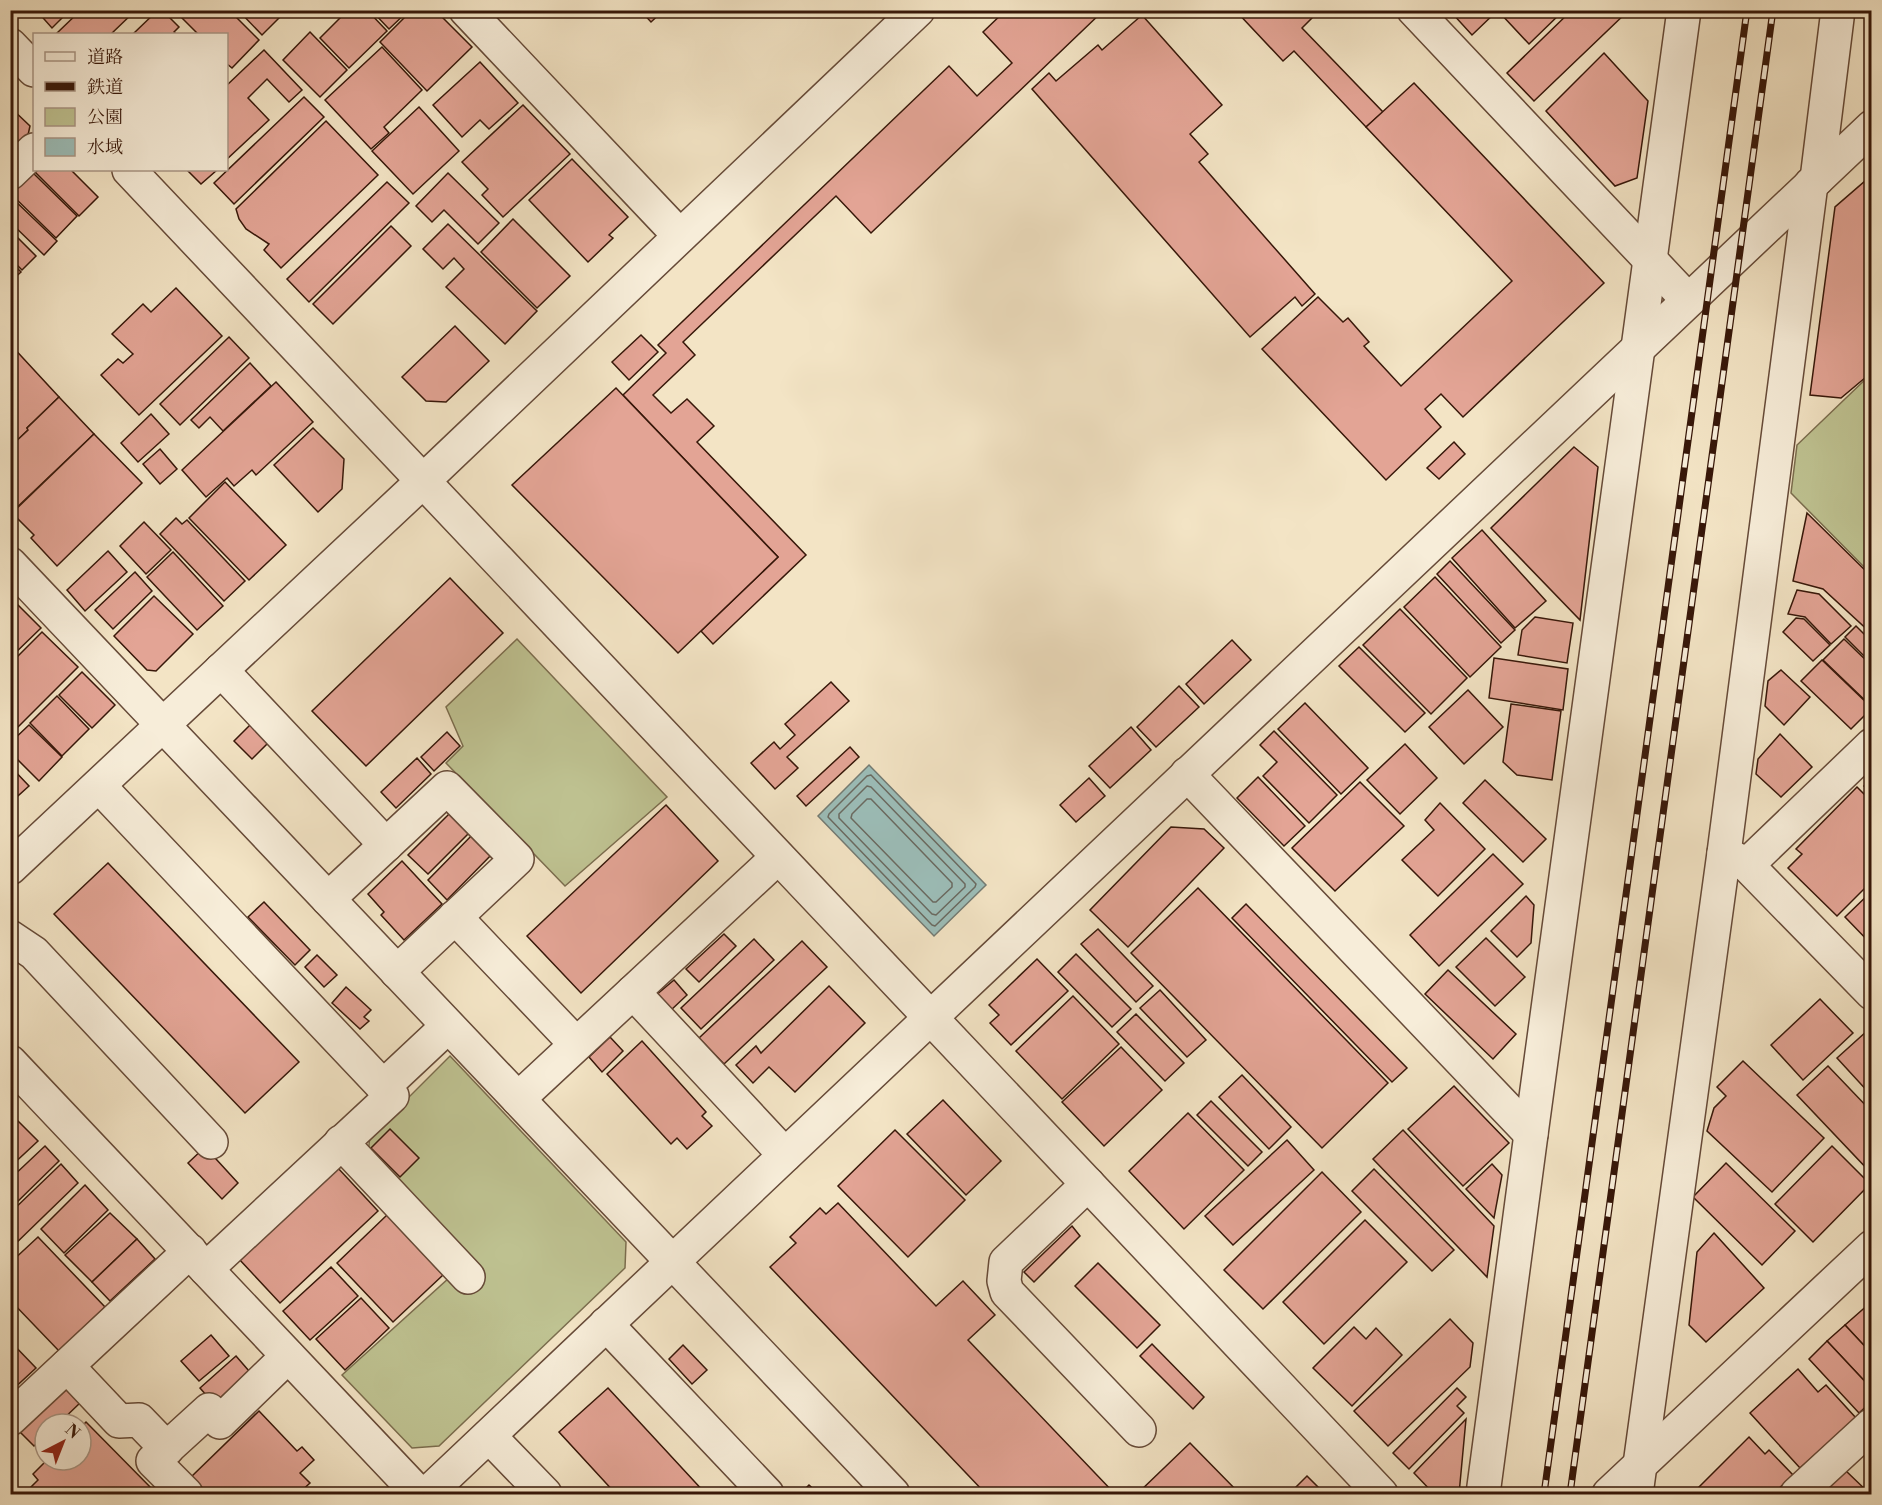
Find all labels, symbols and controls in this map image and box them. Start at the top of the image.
legend [33,33,228,171]
text: 道路 [87,46,123,69]
text: 鉄道 [87,76,123,99]
text: 公園 [87,106,123,129]
text: 水域 [87,136,123,159]
north arrow [33,1412,93,1472]
text: N [61,1420,84,1443]

